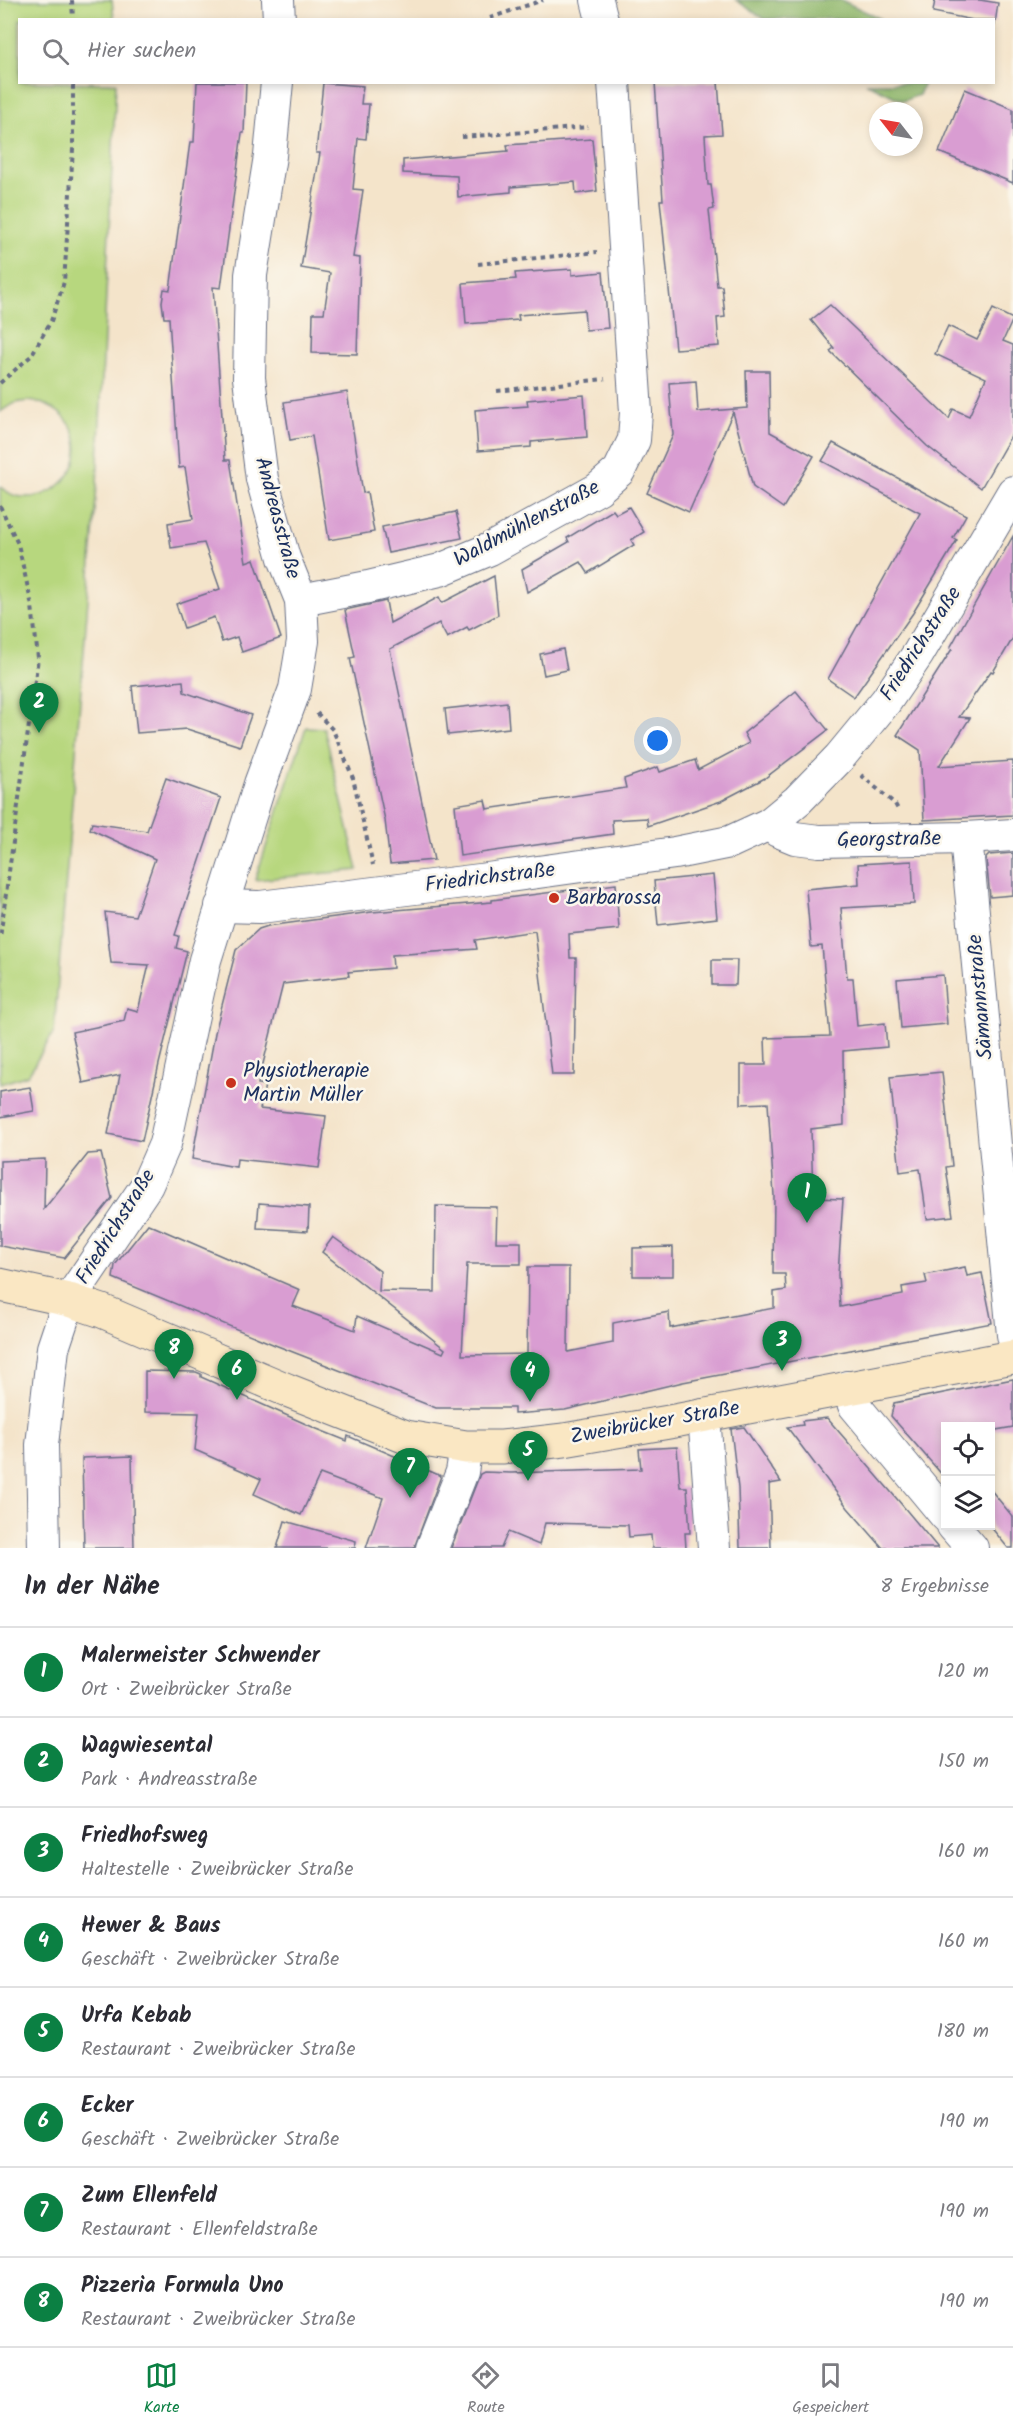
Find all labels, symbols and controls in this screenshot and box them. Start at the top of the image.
search box [18,18,995,84]
text: Hier suchen [87,34,196,69]
icon: search [39,35,72,68]
north arrow [869,102,923,156]
street label: Andreasstraße [245,453,309,583]
street label: Waldmühlenstraße [448,471,606,576]
street label: Friedrichstraße [871,580,971,708]
pin: 2 [20,684,58,733]
your location [643,726,672,755]
street label: Georgstraße [837,823,942,857]
street label: Friedrichstraße [423,854,558,902]
place label: Barbarossa [566,882,661,915]
marker: Barbarossa [547,891,561,905]
street label: Sämannstraße [959,932,1003,1061]
place label: Physiotherapie Martin Müller [243,1055,370,1112]
marker: Physiotherapie Martin Müller [224,1076,238,1090]
street label: Friedrichstraße [67,1162,165,1291]
pin: 1 [788,1174,826,1223]
pin: 3 [762,1322,802,1371]
pin: 8 [154,1330,194,1379]
pin: 6 [218,1350,256,1400]
pin: 4 [510,1352,550,1402]
street label: Zweibrücker Straße [568,1392,743,1454]
map controls [941,1422,995,1530]
button: locate [941,1422,995,1476]
pin: 5 [508,1432,548,1481]
pin: 7 [390,1448,430,1498]
button: layers [941,1476,995,1530]
text: In der Nähe [24,1566,160,1608]
text: 8 Ergebnisse [880,1571,989,1603]
text: Malermeister Schwender [81,1639,320,1674]
text: 1 [40,1656,47,1688]
text: 120 m [937,1656,989,1688]
text: Ort · Zweibrücker Straße [81,1674,292,1706]
text: Wagwiesental [81,1729,212,1764]
text: 2 [38,1746,49,1778]
text: 150 m [938,1746,989,1778]
text: Park · Andreasstraße [81,1764,257,1796]
text: Friedhofsweg [81,1819,208,1854]
text: 3 [38,1836,49,1868]
text: 160 m [938,1836,989,1868]
text: Haltestelle · Zweibrücker Straße [81,1854,354,1886]
text: Hewer & Baus [81,1909,221,1944]
text: 4 [38,1926,49,1958]
text: 160 m [938,1926,989,1958]
text: Geschäft · Zweibrücker Straße [81,1944,339,1976]
text: Urfa Kebab [81,1999,191,2034]
text: 5 [38,2016,49,2048]
text: 180 m [937,2016,989,2048]
text: Restaurant · Zweibrücker Straße [81,2034,355,2066]
text: Ecker [81,2089,133,2124]
text: 6 [38,2106,49,2138]
text: 190 m [939,2106,989,2138]
text: Geschäft · Zweibrücker Straße [81,2124,339,2156]
text: Zum Ellenfeld [81,2179,217,2214]
text: 7 [39,2196,48,2228]
text: 190 m [939,2196,989,2228]
text: Restaurant · Ellenfeldstraße [81,2214,318,2246]
text: Pizzeria Formula Uno [81,2269,284,2304]
text: 8 [38,2286,49,2318]
text: 190 m [939,2286,989,2318]
text: Restaurant · Zweibrücker Straße [81,2304,355,2336]
tab: Karte [144,2359,179,2420]
tab: Route [467,2359,505,2420]
tab: Gespeichert [792,2359,869,2420]

